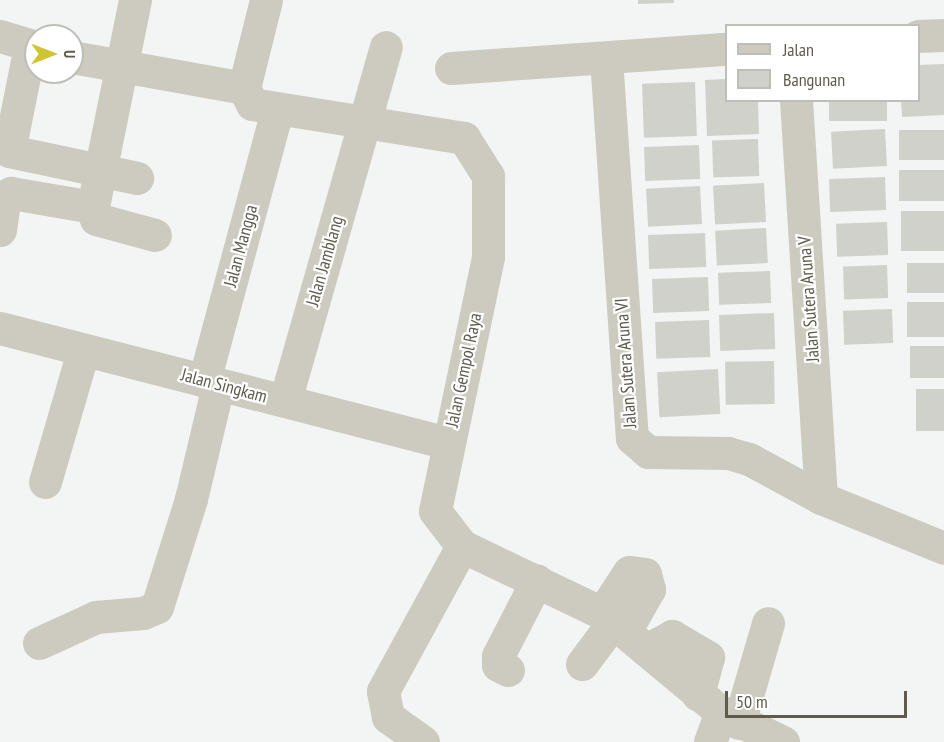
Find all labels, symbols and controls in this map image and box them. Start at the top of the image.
north arrow [24,24,84,84]
legend [725,24,920,102]
text: Jalan [783,38,814,61]
text: U [60,50,80,58]
text: Bangunan [783,68,845,91]
street label: Jalan Mangga [220,203,262,289]
street label: Jalan Jamblang [302,213,348,309]
street label: Jalan Sutera Aruna V [794,235,824,363]
street label: Jalan Sutera Aruna VI [611,297,641,429]
street label: Jalan Gempol Raya [441,311,487,429]
street label: Jalan Singkam [179,364,269,408]
scale bar [728,679,910,717]
text: 50 m [736,690,768,713]

